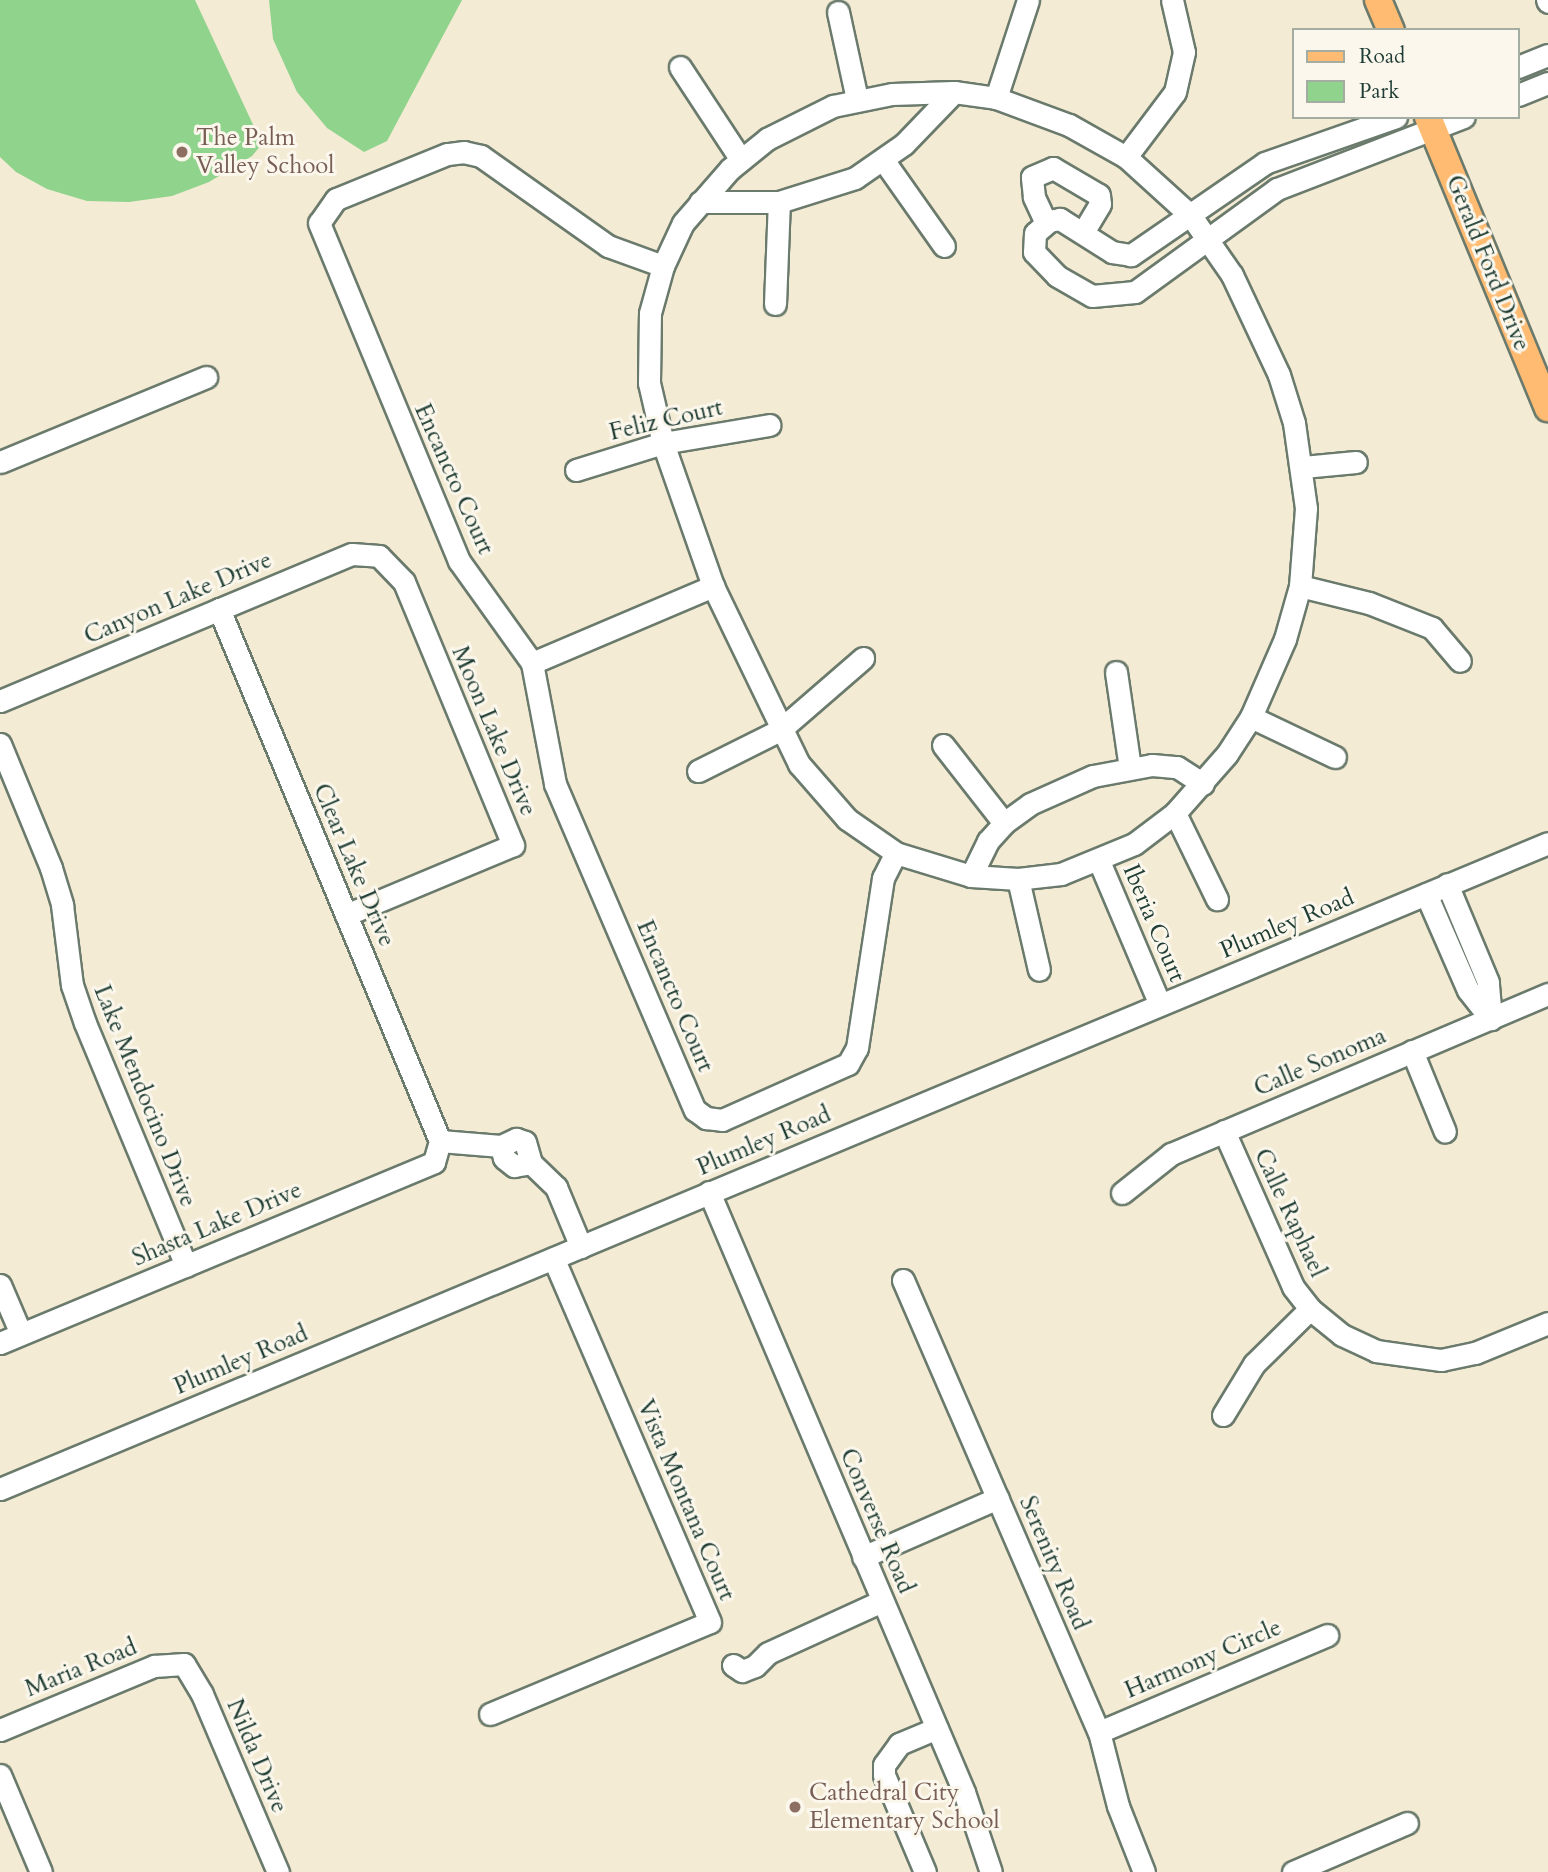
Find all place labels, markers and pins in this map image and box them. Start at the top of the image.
place label: The Palm Valley School [196,124,334,180]
marker: The Palm Valley School [174,144,190,160]
place label: Cathedral City Elementary School [809,1779,1000,1835]
marker: Cathedral City Elementary School [787,1799,803,1815]

